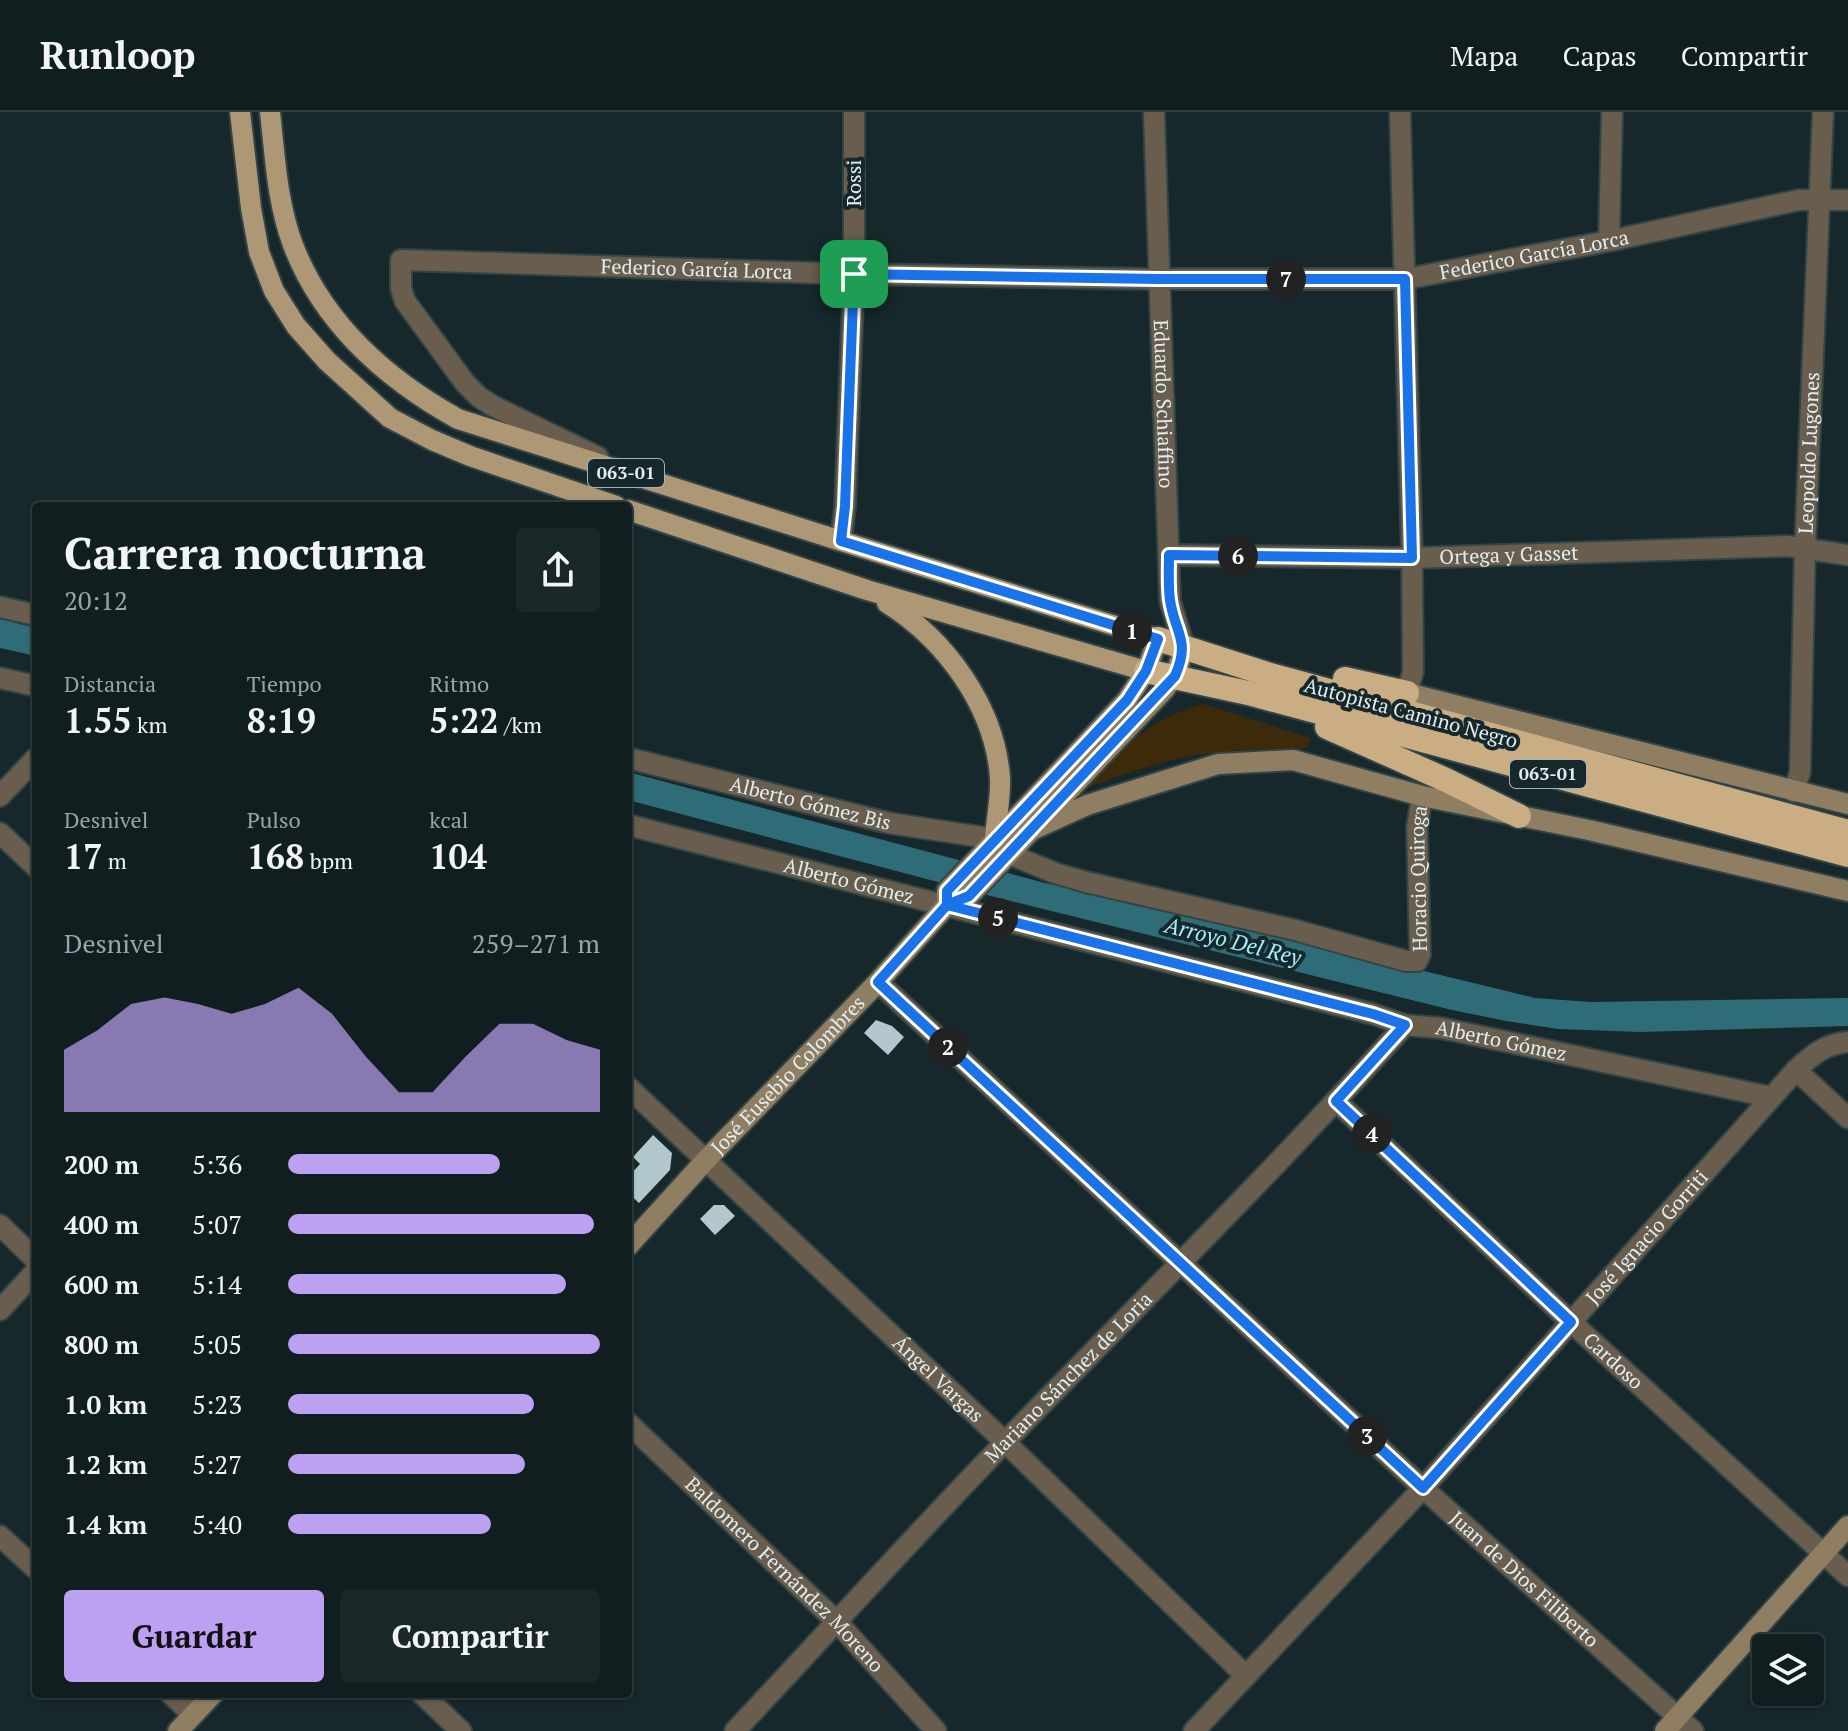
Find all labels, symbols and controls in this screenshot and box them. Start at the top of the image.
text: Runloop [40,30,196,80]
text: Mapa [1450,37,1518,74]
text: Capas [1562,37,1637,74]
text: Compartir [1681,37,1808,74]
street label: Rossi [840,160,867,206]
street label: Federico García Lorca [1437,223,1631,285]
pin [820,240,888,308]
street label: Federico García Lorca [600,252,793,285]
icon: arrive [832,252,876,296]
pin: 7 [1266,259,1306,299]
text: 7 [1280,264,1292,293]
street label: Eduardo Schiaffino [1148,319,1180,489]
street label: Leopoldo Lugones [1792,371,1825,535]
road number: 063-01 [588,459,664,487]
text: Carrera nocturna [64,523,426,582]
button: share [516,528,600,612]
pin: 6 [1218,536,1258,576]
street label: Ortega y Gasset [1439,539,1579,570]
text: 6 [1232,541,1244,570]
text: 20:12 [64,583,128,617]
pin: 1 [1112,611,1152,651]
text: 1 [1126,616,1138,645]
text: Distancia [64,669,156,698]
text: Tiempo [247,669,322,698]
text: Ritmo [429,669,489,698]
street label: Autopista Camino Negro [1301,671,1521,754]
text: 1.55 [64,698,132,743]
text: 8:19 [247,698,316,743]
text: 5:22 [429,698,499,743]
text: km [132,710,167,739]
text: /km [499,710,542,739]
road number: 063-01 [1510,760,1586,788]
street label: Alberto Gómez Bis [727,770,894,836]
street label: Horacio Quiroga [1403,803,1433,952]
text: Desnivel [64,805,148,834]
text: Pulso [247,805,301,834]
text: kcal [429,805,468,834]
text: 17 [64,834,102,879]
text: 168 [247,834,304,879]
text: 104 [429,834,487,879]
text: m [102,846,127,875]
text: bpm [304,846,353,875]
street label: Alberto Gómez [781,851,917,910]
pin: 5 [978,898,1018,938]
text: 5 [992,903,1004,932]
water label: Arroyo Del Rey [1160,909,1305,972]
text: Desnivel [64,926,164,960]
text: 259–271 m [472,926,600,960]
street label: José Eusebio Colombres [704,989,871,1160]
street label: Alberto Gómez [1433,1013,1569,1067]
pin: 2 [928,1027,968,1067]
text: 2 [942,1032,954,1061]
pin: 4 [1352,1114,1392,1154]
text: 4 [1366,1119,1378,1148]
text: 200 m [64,1147,139,1181]
text: 5:36 [192,1147,242,1181]
street label: José Ignacio Gorriti [1579,1164,1714,1310]
text: 400 m [64,1207,139,1241]
text: 5:07 [192,1207,242,1241]
text: 600 m [64,1267,139,1301]
text: 5:14 [192,1267,242,1301]
street label: Mariano Sánchez de Loria [978,1286,1158,1468]
street label: Cardoso [1578,1326,1650,1395]
text: 800 m [64,1327,139,1361]
text: 5:05 [192,1327,242,1361]
street label: Ángel Vargas [887,1329,990,1428]
text: 1.0 km [64,1387,147,1421]
text: 5:23 [192,1387,242,1421]
pin: 3 [1347,1416,1387,1456]
text: 3 [1361,1421,1373,1450]
text: 1.2 km [64,1447,147,1481]
text: 5:27 [192,1447,242,1481]
street label: Baldomero Fernández Moreno [680,1471,890,1678]
street label: Juan de Dios Filiberto [1444,1505,1605,1653]
text: 1.4 km [64,1507,147,1541]
text: 5:40 [192,1507,242,1541]
button: Guardar [64,1590,324,1682]
button: Compartir [340,1590,600,1682]
map controls [1752,1634,1824,1706]
button: layers [1752,1634,1824,1706]

